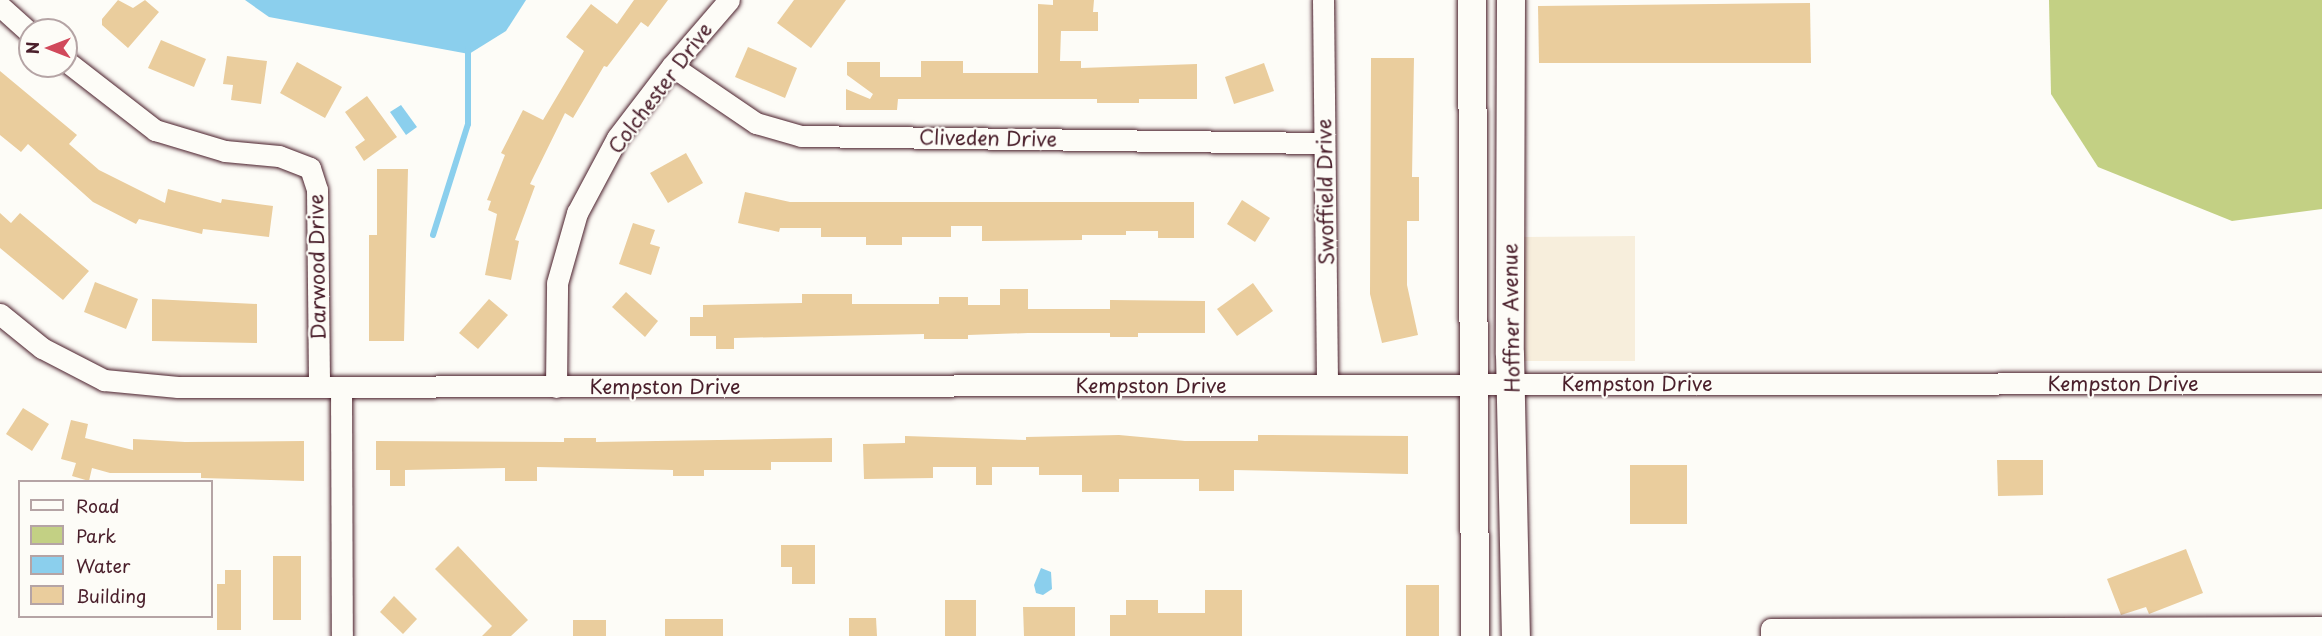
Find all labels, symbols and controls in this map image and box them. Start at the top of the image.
north arrow [18,18,78,78]
street label: Colchester Drive [603,18,717,158]
text: N [20,42,44,54]
street label: Swoffield Drive [1312,118,1338,266]
street label: Cliveden Drive [918,125,1058,151]
street label: Darwood Drive [304,193,330,341]
street label: Hoffner Avenue [1498,242,1524,394]
street label: Kempston Drive [1561,371,1713,395]
street label: Kempston Drive [2047,371,2199,395]
street label: Kempston Drive [1075,373,1227,397]
street label: Kempston Drive [589,374,741,398]
legend [18,480,213,618]
text: Road [76,492,120,519]
text: Park [76,522,116,549]
text: Water [76,552,130,579]
text: Building [76,582,146,609]

